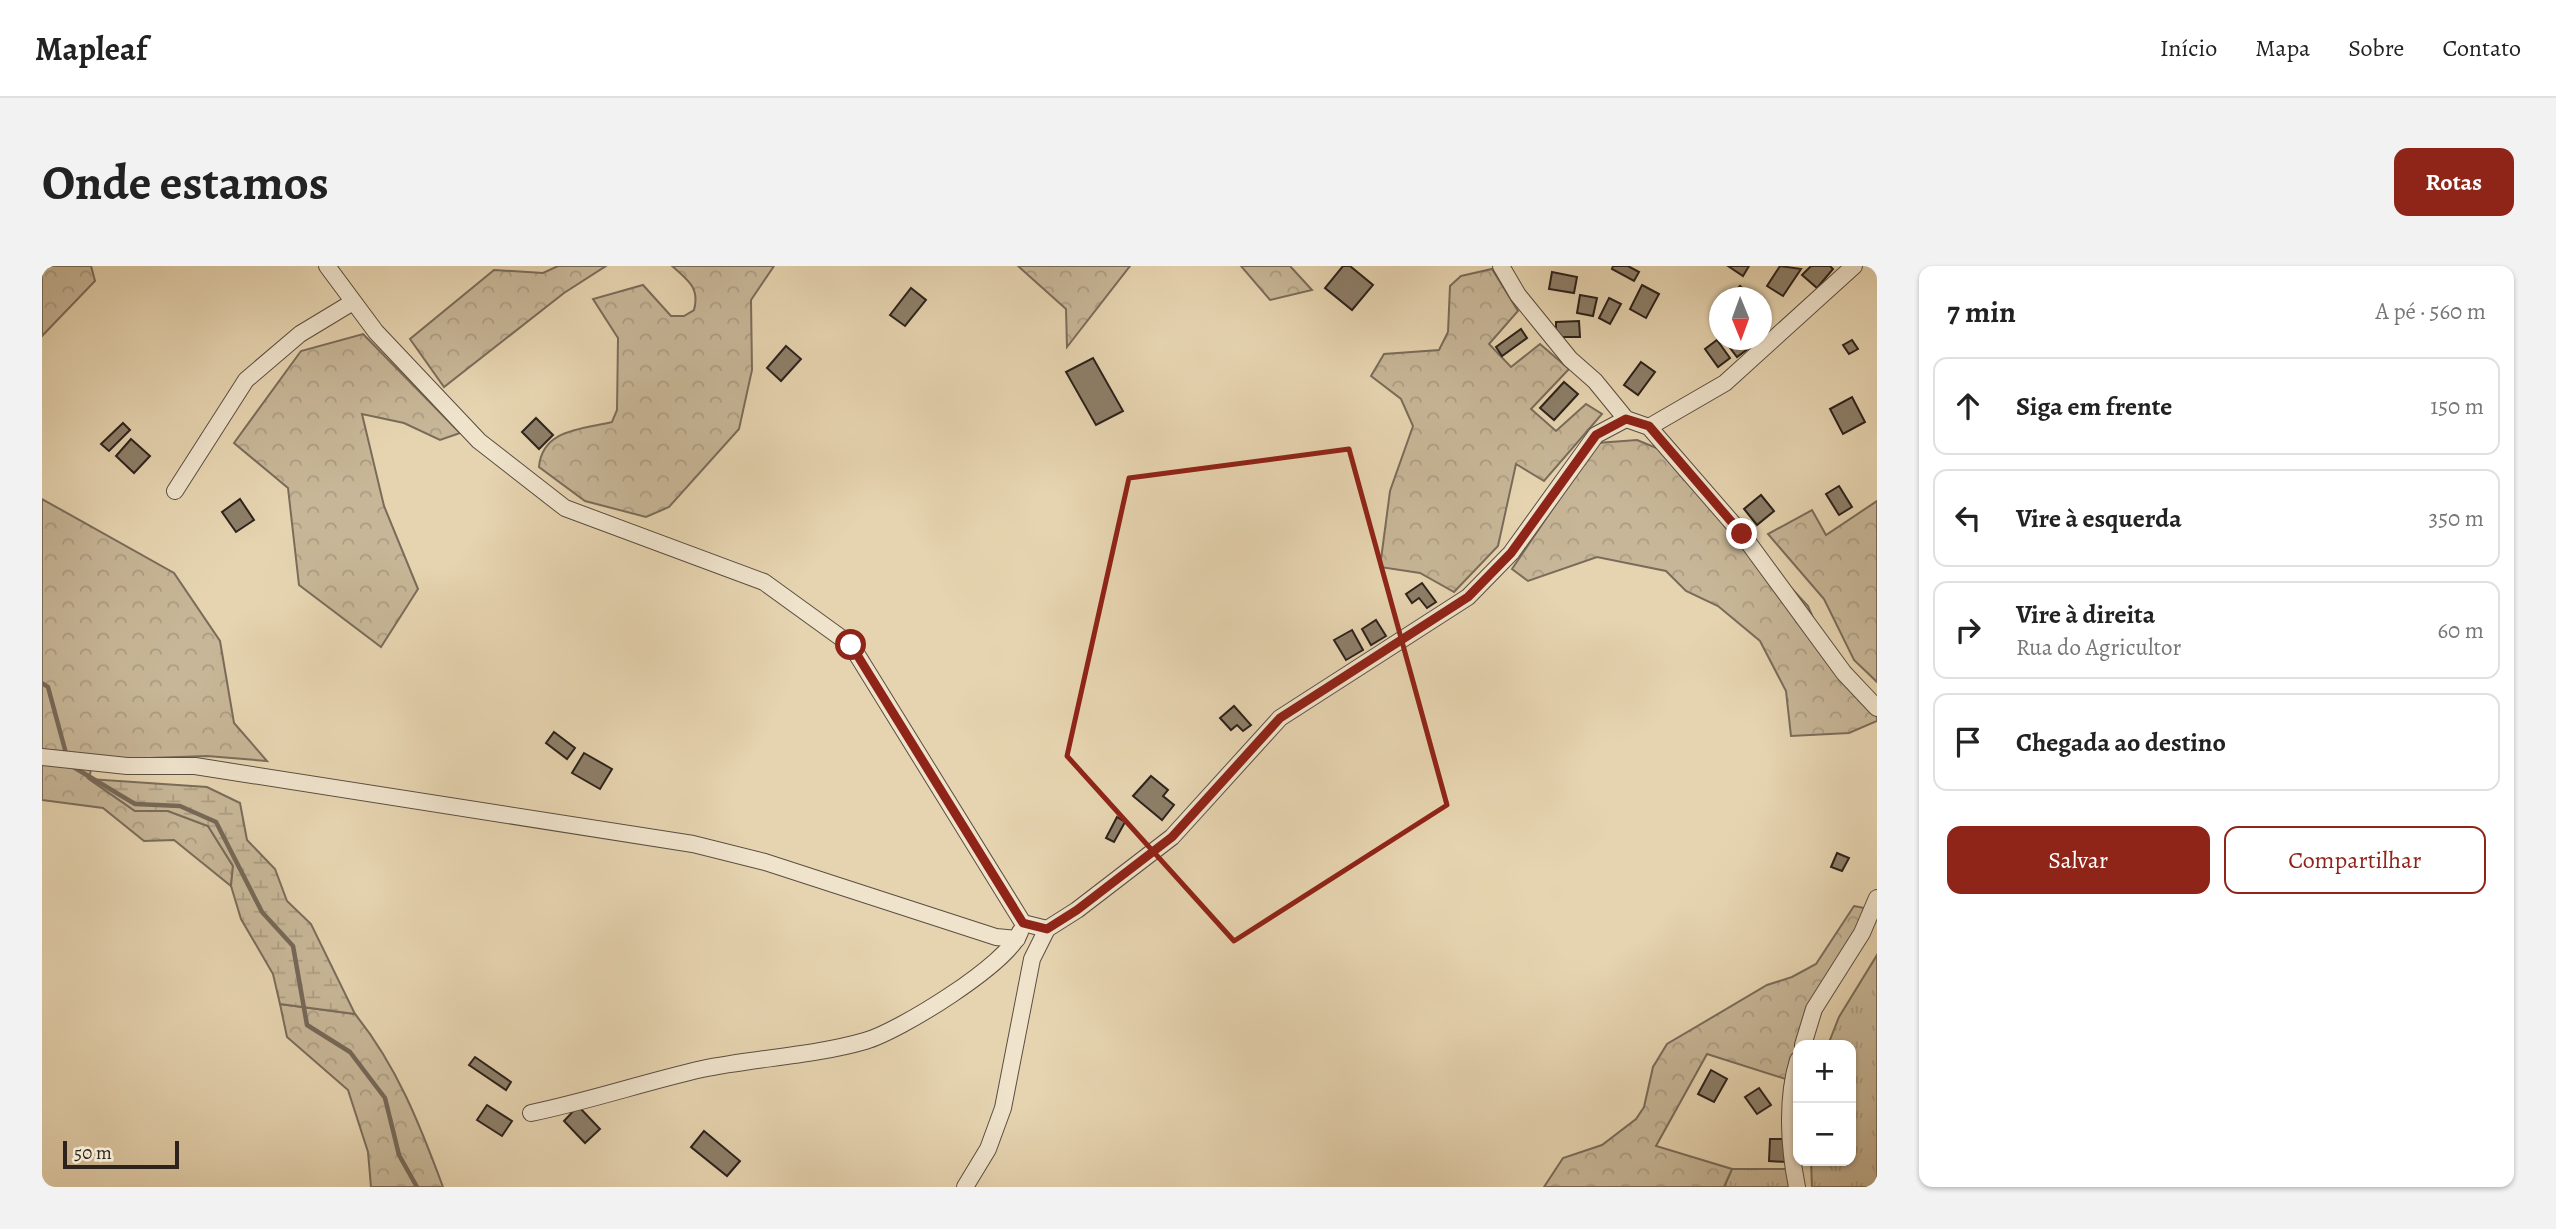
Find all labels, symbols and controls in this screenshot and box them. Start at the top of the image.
text: Mapleaf [35,26,147,71]
text: Início [2160,32,2217,64]
text: Mapa [2255,32,2310,64]
text: Sobre [2348,32,2404,64]
text: Contato [2442,32,2521,64]
button: Rotas [2394,148,2514,216]
text: Onde estamos [42,149,329,216]
north arrow [1709,287,1772,350]
text: 7 min [1947,292,2016,332]
text: A pé · 560 m [2375,296,2486,327]
icon: ahead [1949,387,1987,425]
text: Siga em frente [2016,389,2172,424]
text: 150 m [2430,391,2484,422]
icon: left [1949,499,1987,537]
text: Vire à esquerda [2016,501,2182,536]
text: 350 m [2429,503,2484,534]
route end [1726,518,1757,549]
text: Vire à direita [2016,597,2155,632]
icon: right [1949,611,1987,649]
text: 60 m [2437,615,2484,646]
route start [835,629,866,660]
text: Rua do Agricultor [2016,632,2181,663]
icon: arrive [1949,723,1987,761]
text: Chegada ao destino [2016,725,2226,760]
button: Salvar [1947,826,2210,894]
button: Compartilhar [2224,826,2486,894]
map controls [1793,1040,1856,1166]
button: + [1793,1040,1856,1103]
button: − [1793,1103,1856,1166]
scale bar [63,1138,178,1170]
text: 50 m [74,1140,112,1166]

